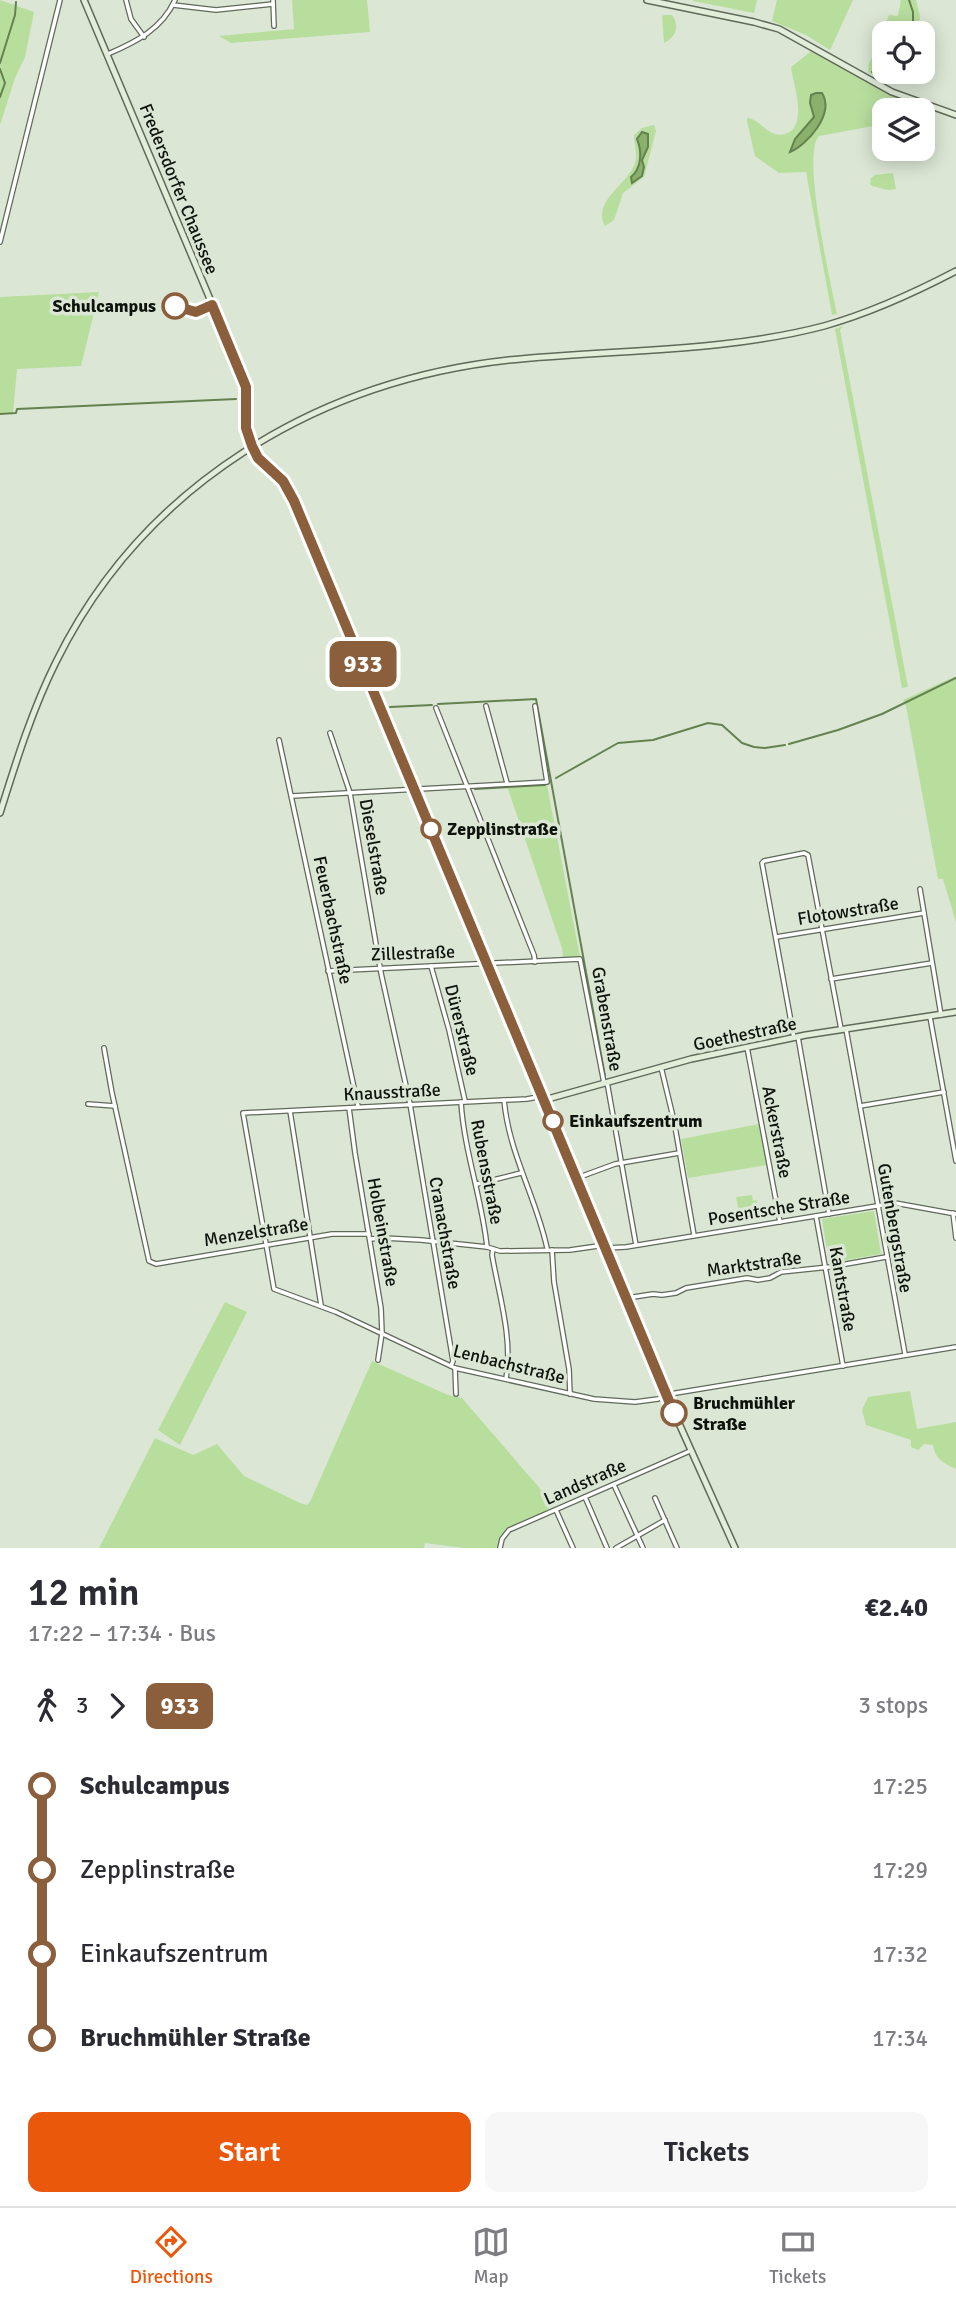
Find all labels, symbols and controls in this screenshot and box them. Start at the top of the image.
map controls [872,21,935,161]
button: locate [872,21,935,84]
button: layers [872,98,935,161]
street label: Fredersdorfer Chaussee [135,100,223,278]
marker: Schulcampus [162,293,188,319]
place label: Schulcampus [52,295,156,317]
line badge: 933 [323,641,403,687]
text: 933 [344,649,382,679]
street label: Dieselstraße [355,797,393,897]
place label: Zepplinstraße [447,818,558,840]
marker: Zepplinstraße [421,819,441,839]
street label: Feuerbachstraße [309,854,357,986]
street label: Flotowstraße [796,892,900,930]
street label: Zillestraße [370,941,456,965]
street label: Grabenstraße [587,965,627,1073]
street label: Dürerstraße [440,982,484,1078]
street label: Goethestraße [691,1012,799,1056]
street label: Knausstraße [343,1078,441,1106]
street label: Ackerstraße [757,1084,797,1180]
place label: Einkaufszentrum [569,1110,703,1132]
marker: Einkaufszentrum [543,1111,563,1131]
street label: Rubensstraße [466,1118,508,1226]
street label: Gutenbergstraße [873,1162,917,1294]
street label: Cranachstraße [424,1175,466,1291]
street label: Holbeinstraße [363,1176,403,1288]
street label: Posentsche Straße [706,1186,852,1230]
street label: Menzelstraße [202,1213,310,1251]
street label: Kantstraße [825,1245,861,1333]
street label: Marktstraße [705,1246,803,1282]
street label: Lenbachstraße [451,1339,567,1389]
place label: Bruchmühler Straße [693,1392,796,1435]
marker: Bruchmühler Straße [661,1400,687,1426]
street label: Landstraße [540,1454,630,1510]
text: 12 min [28,1569,140,1616]
text: €2.40 [864,1592,928,1624]
text: 17:22 – 17:34 · Bus [28,1619,216,1648]
icon: walk [28,1687,66,1725]
icon: forward [98,1687,136,1725]
text: 3 [76,1691,88,1720]
text: 933 [160,1691,199,1721]
text: 3 stops [858,1691,928,1720]
text: Schulcampus [80,1770,230,1802]
text: 17:25 [872,1772,928,1801]
text: Zepplinstraße [80,1854,236,1886]
text: 17:29 [872,1856,928,1885]
text: Einkaufszentrum [80,1938,269,1970]
text: 17:32 [872,1940,928,1969]
text: Bruchmühler Straße [80,2022,311,2054]
text: 17:34 [872,2024,928,2053]
button: Start [28,2112,471,2192]
button: Tickets [485,2112,928,2192]
tab: Directions [130,2223,213,2289]
tab: Map [472,2223,510,2289]
tab: Tickets [769,2223,826,2289]

